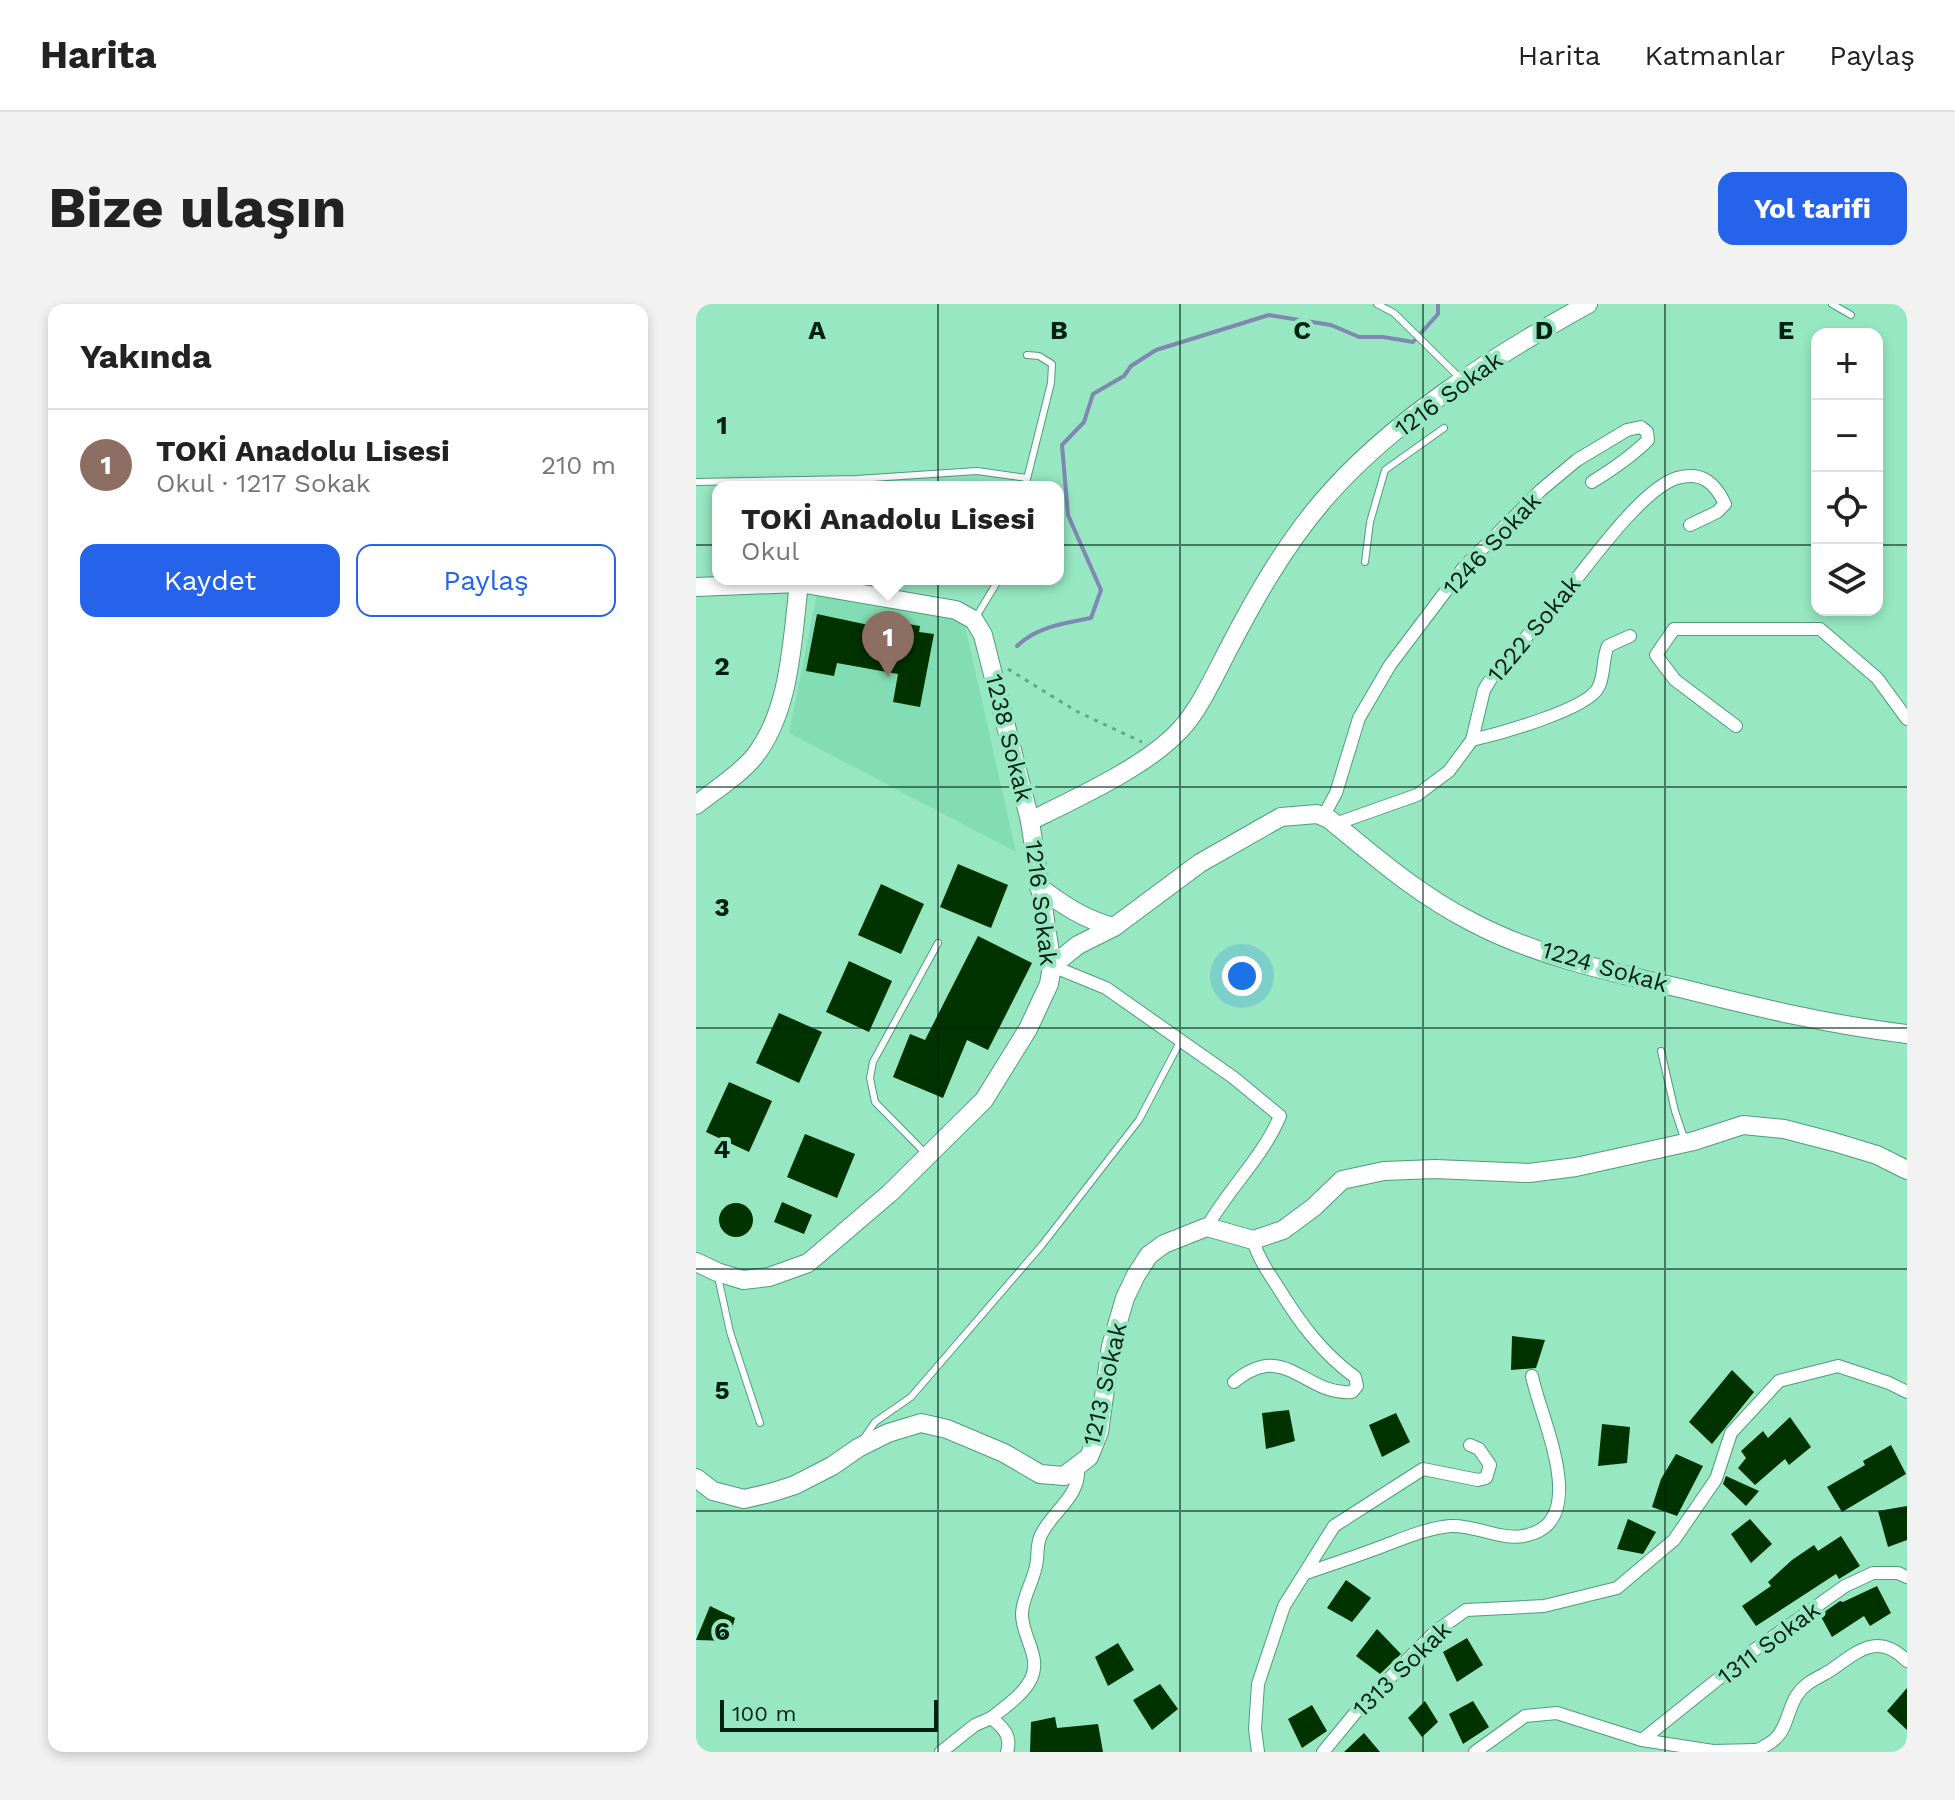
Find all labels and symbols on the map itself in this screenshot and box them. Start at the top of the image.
text: A [808,315,826,345]
text: B [1050,315,1068,345]
text: C [1293,315,1311,345]
text: D [1535,315,1553,345]
text: E [1778,315,1794,345]
street label: 1216 Sokak [1390,345,1508,442]
text: 1 [716,410,728,440]
street label: 1246 Sokak [1437,486,1547,601]
street label: 1222 Sokak [1482,570,1587,688]
pin: 1 [862,611,914,677]
text: 2 [714,651,730,681]
street label: 1238 Sokak [980,671,1038,805]
street label: 1216 Sokak [1019,839,1063,968]
text: 3 [714,892,730,922]
street label: 1224 Sokak [1539,936,1672,998]
your location [1222,956,1262,996]
text: 4 [714,1134,731,1164]
street label: 1213 Sokak [1077,1319,1133,1448]
text: 5 [714,1375,730,1405]
street label: 1311 Sokak [1712,1595,1826,1690]
street label: 1313 Sokak [1347,1615,1457,1723]
text: 6 [714,1616,730,1646]
scale bar [720,1696,938,1732]

